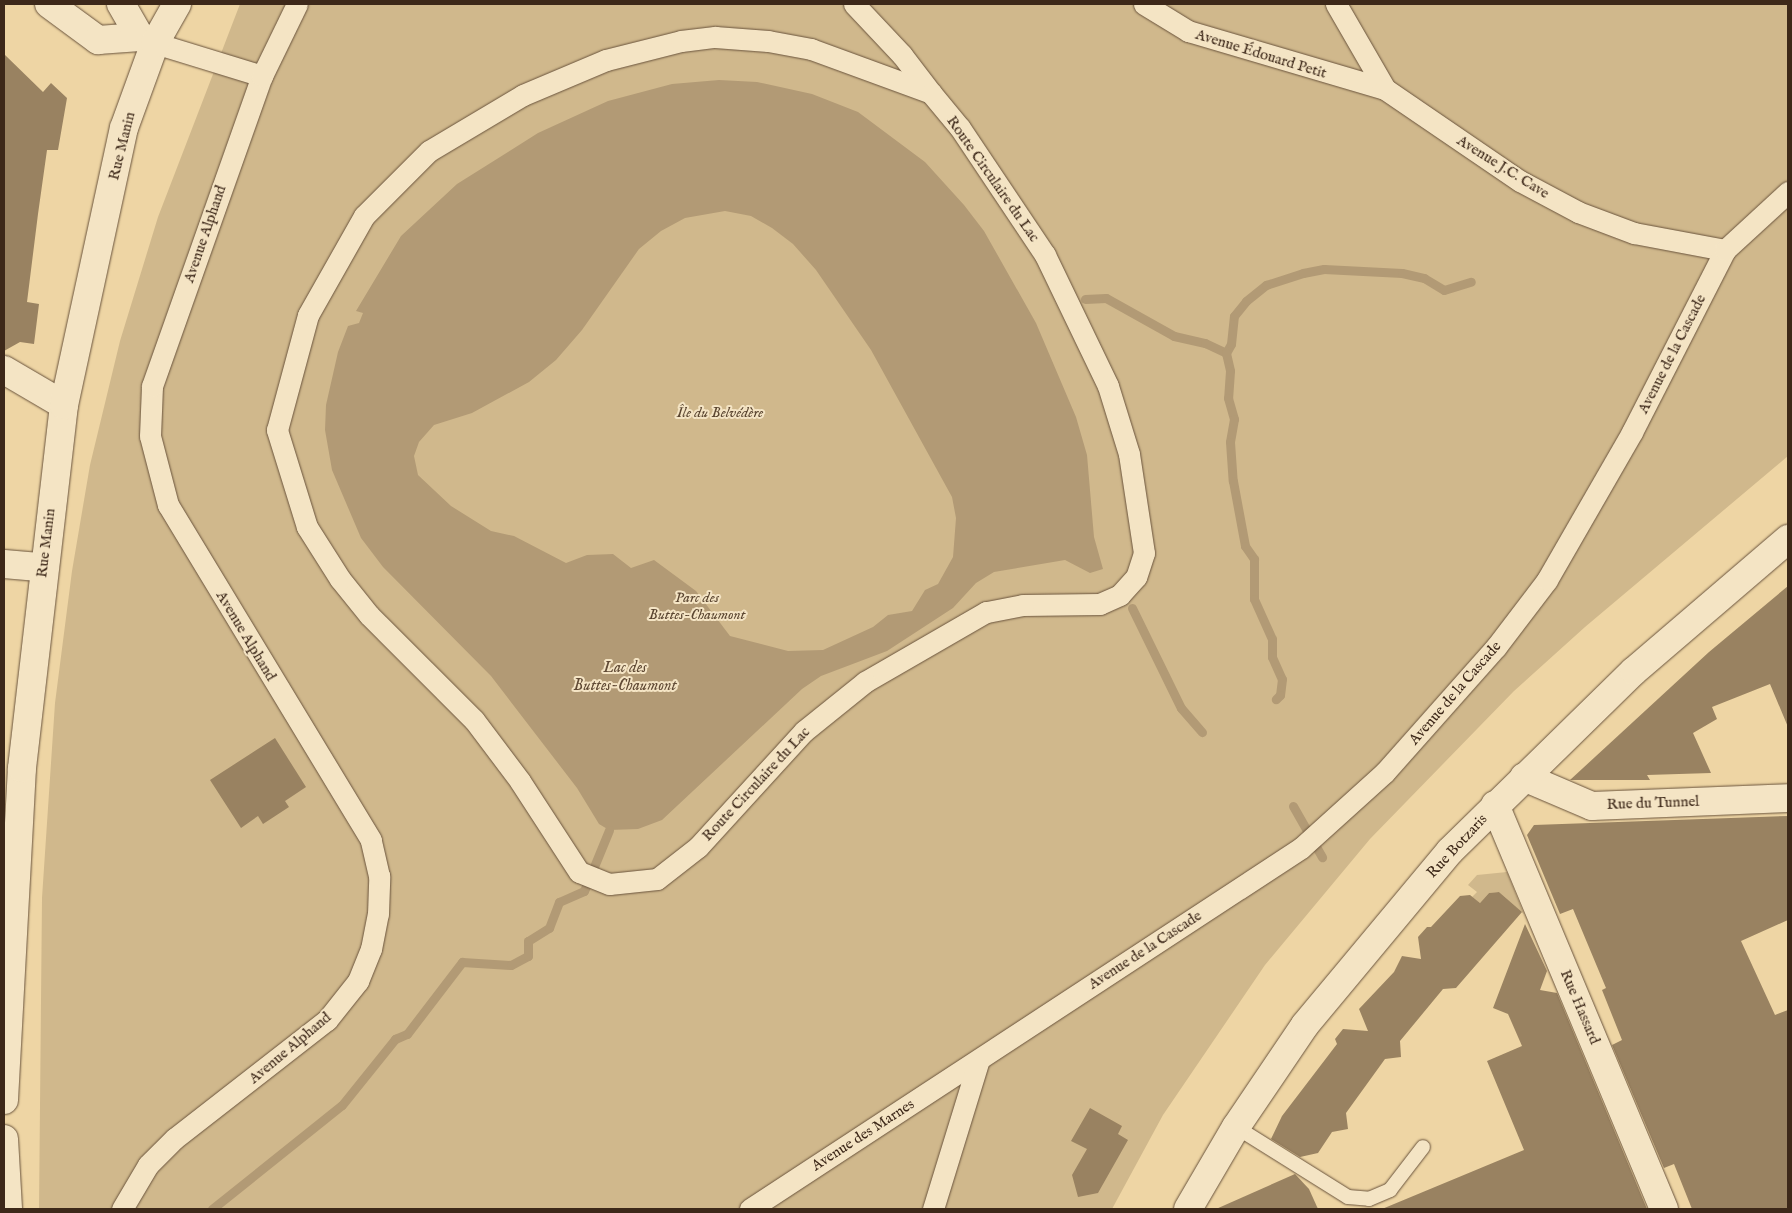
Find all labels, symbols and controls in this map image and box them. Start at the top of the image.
street label: Avenue Édouard Petit [1193,25,1329,83]
street label: Rue Manin [105,110,139,182]
street label: Route Circulaire du Lac [943,113,1043,245]
street label: Avenue J.C. Cave [1454,131,1552,203]
street label: Avenue Alphand [180,183,230,285]
street label: Avenue de la Cascade [1634,291,1710,417]
park label: Île du Belvédère [677,404,763,422]
street label: Rue Manin [33,507,59,579]
street label: Avenue Alphand [212,588,280,684]
park label: Parc des Buttes-Chaumont [649,588,745,623]
street label: Avenue de la Cascade [1405,638,1505,748]
water label: Lac des Buttes-Chaumont [573,658,677,696]
street label: Route Circulaire du Lac [698,723,814,845]
street label: Rue du Tunnel [1606,792,1700,814]
street label: Rue Botzaris [1423,810,1491,882]
street label: Avenue de la Cascade [1085,907,1205,993]
street label: Rue Hassard [1556,967,1604,1047]
street label: Avenue Alphand [245,1008,335,1088]
street label: Avenue des Marnes [808,1095,918,1175]

